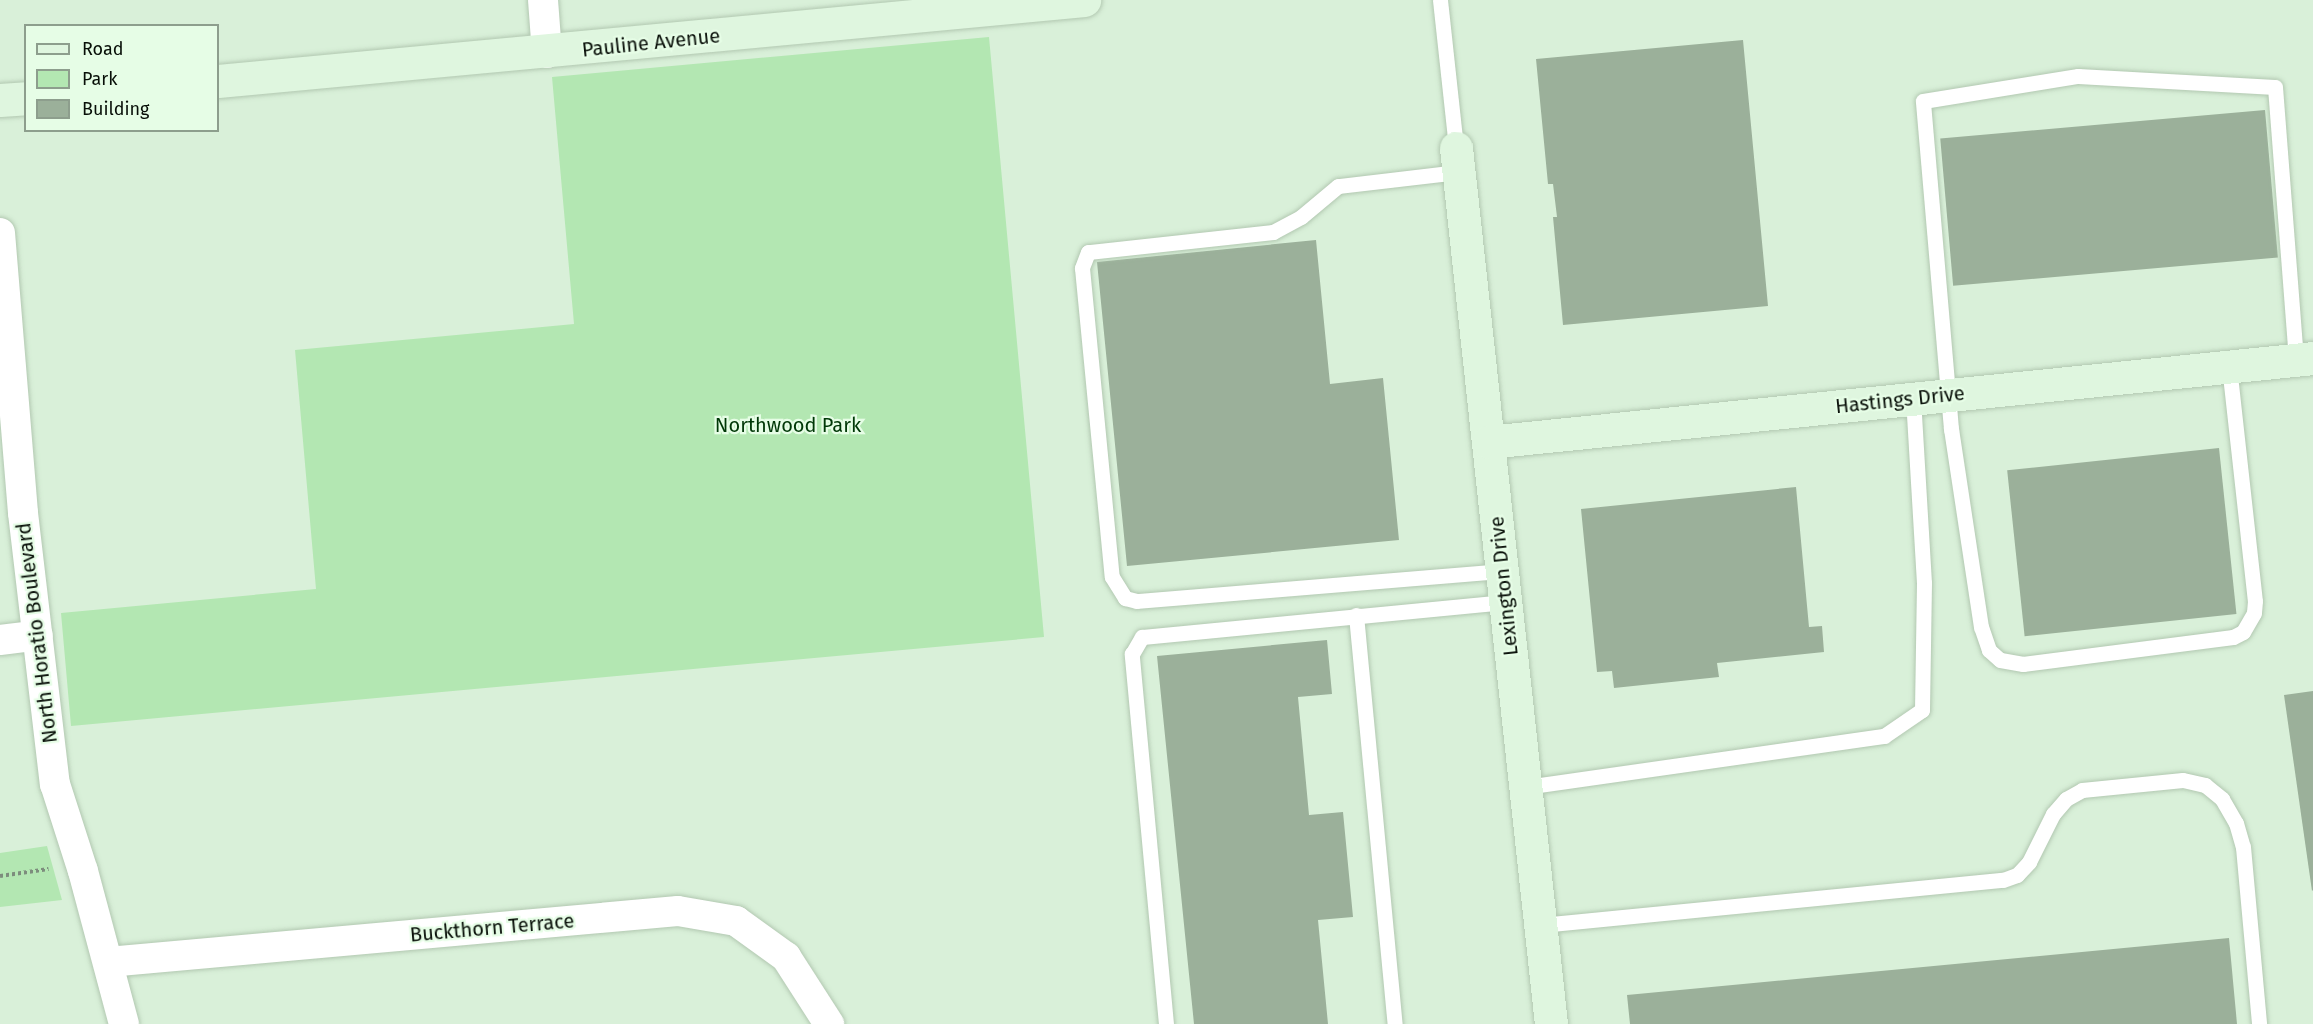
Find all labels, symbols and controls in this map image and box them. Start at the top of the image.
legend [24,24,219,132]
street label: Pauline Avenue [581,24,721,62]
text: Road [82,38,124,60]
text: Park [82,68,117,90]
text: Building [82,98,149,120]
street label: Hastings Drive [1834,381,1966,419]
park label: Northwood Park [715,413,861,437]
street label: Lexington Drive [1485,515,1523,657]
street label: North Horatio Boulevard [12,521,62,745]
street label: Buckthorn Terrace [409,909,575,947]

